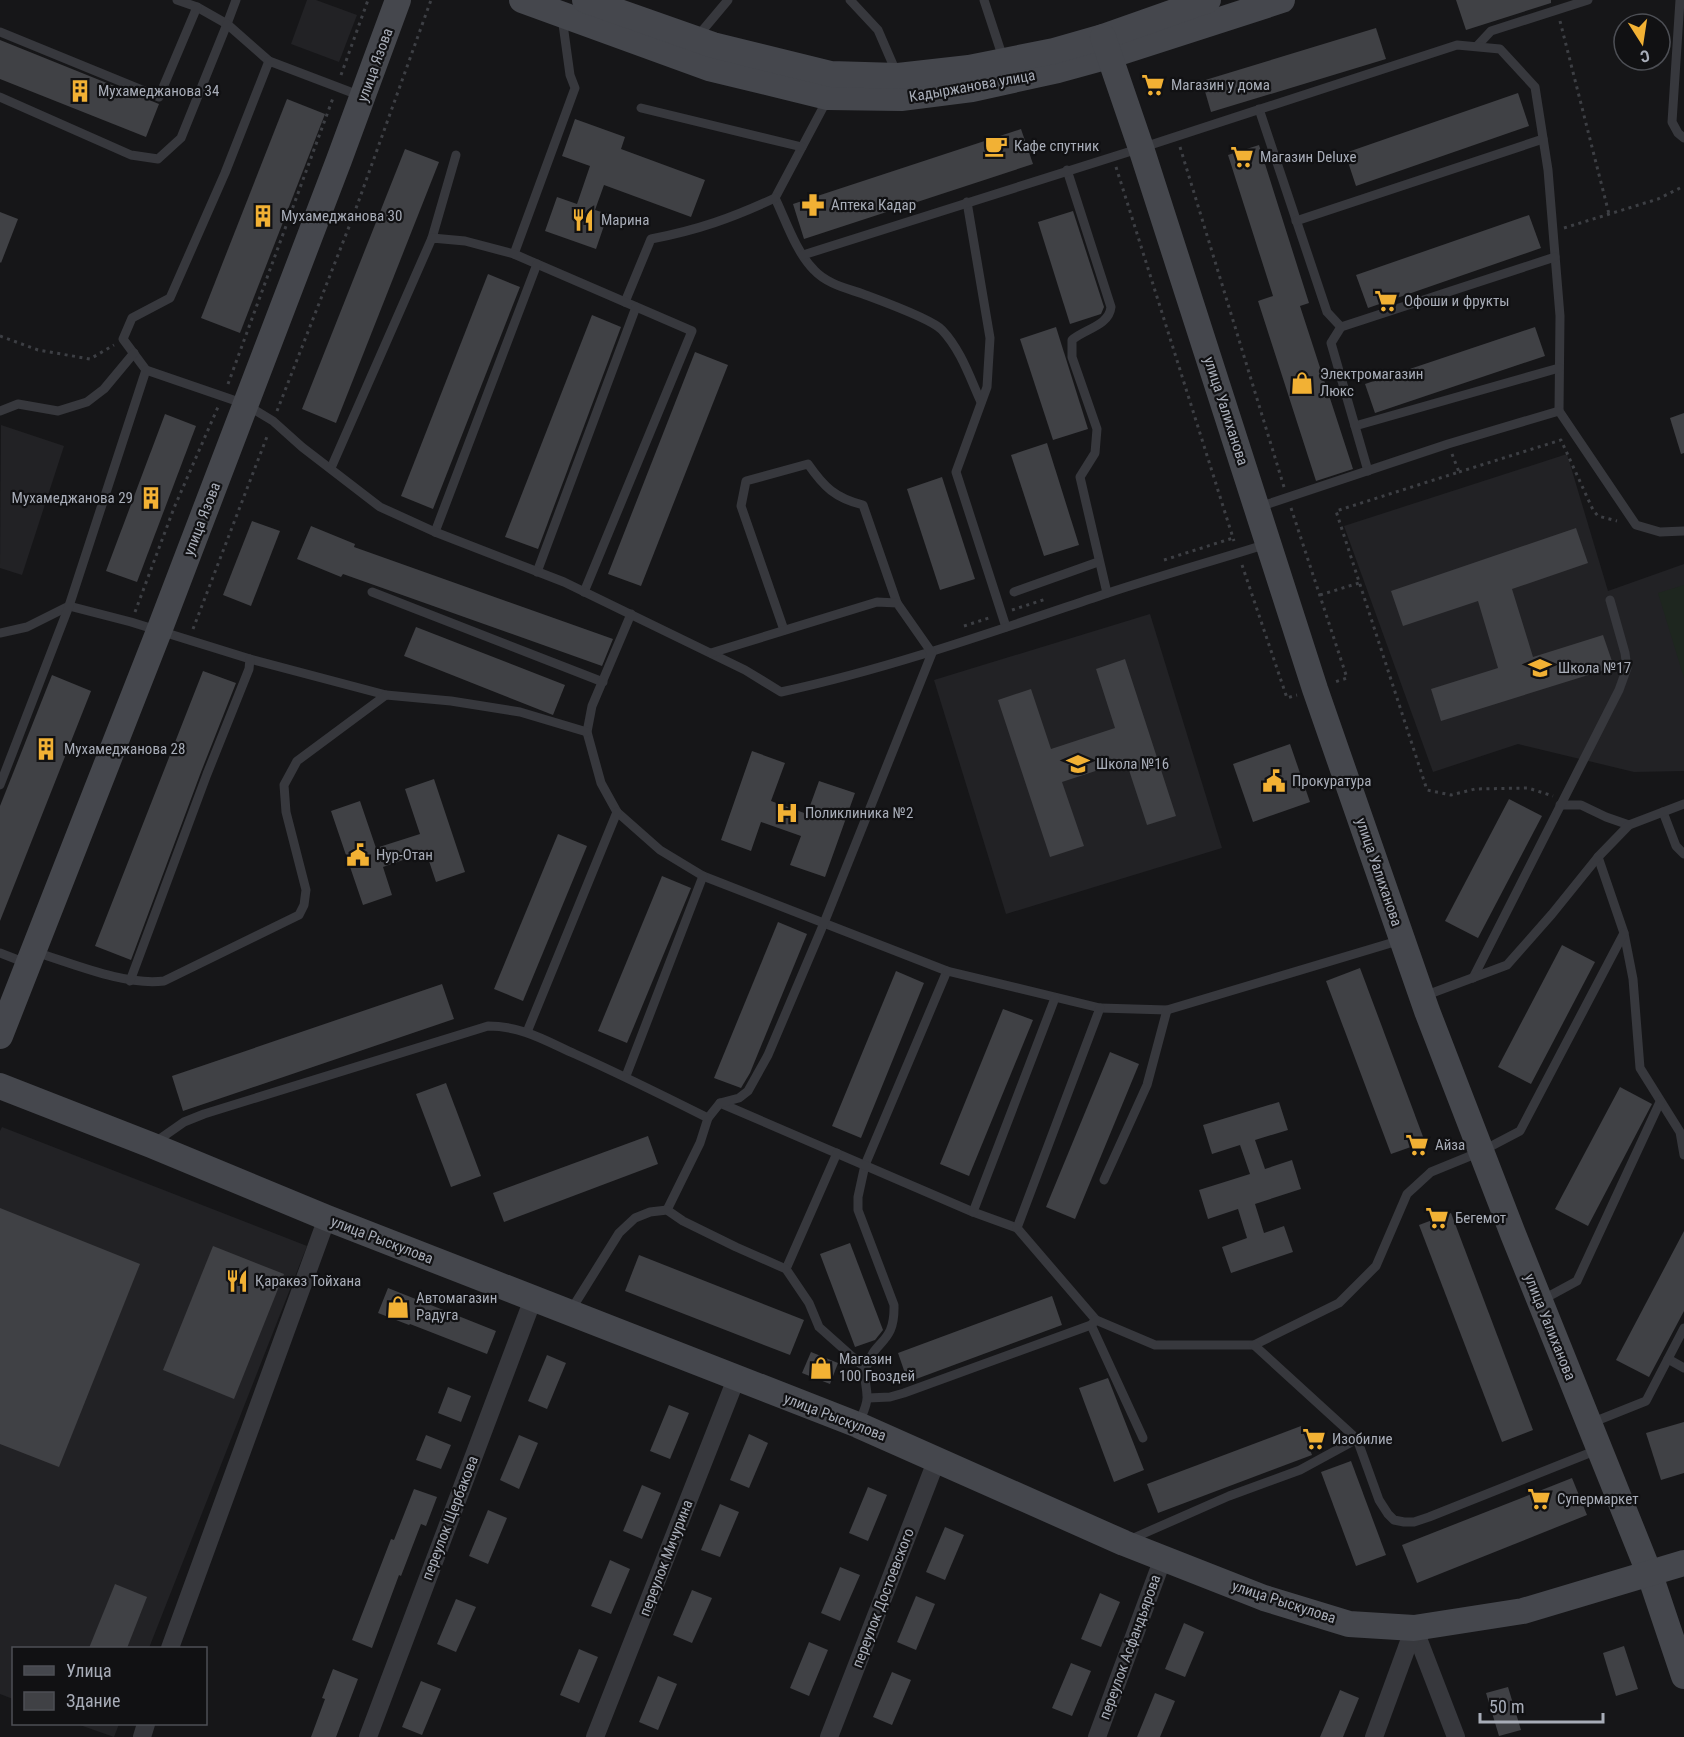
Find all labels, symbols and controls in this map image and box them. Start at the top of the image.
north arrow [1612,12,1672,72]
street label: улица Язова [353,26,397,104]
text: С [1639,46,1651,66]
street label: Кадыржанова улица [907,66,1037,106]
supermarket icon: Магазин у дома [1140,72,1166,98]
place label: Магазин у дома [1171,76,1270,94]
building icon: Мухамеджанова 34 [67,78,93,104]
place label: Мухамеджанова 34 [98,82,219,100]
cafe icon: Кафе спутник [983,133,1009,159]
place label: Кафе спутник [1014,137,1099,155]
supermarket icon: Магазин Deluxe [1229,144,1255,170]
place label: Магазин Deluxe [1260,148,1356,166]
pharmacy icon: Аптека Кадар [800,192,826,218]
place label: Аптека Кадар [831,196,916,214]
building icon: Мухамеджанова 30 [250,203,276,229]
place label: Мухамеджанова 30 [281,207,402,225]
restaurant icon: Марина [570,207,596,233]
place label: Марина [601,211,649,229]
supermarket icon: Офоши и фрукты [1373,288,1399,314]
place label: Офоши и фрукты [1404,292,1510,310]
street label: улица Уалиханова [1200,354,1252,468]
place label: Электромагазин Люкс [1320,365,1424,400]
shop icon: Электромагазин Люкс [1289,370,1315,396]
street label: улица Язова [180,480,224,558]
building icon: Мухамеджанова 29 [138,485,164,511]
place label: Мухамеджанова 29 [12,489,133,507]
school or university icon: Школа №17 [1527,655,1553,681]
place label: Школа №17 [1558,659,1631,677]
building icon: Мухамеджанова 28 [33,736,59,762]
place label: Мухамеджанова 28 [64,740,185,758]
school or university icon: Школа №16 [1065,751,1091,777]
place label: Школа №16 [1096,755,1169,773]
public building icon: Прокуратура [1261,768,1287,794]
place label: Прокуратура [1292,772,1371,790]
hospital icon: Поликлиника №2 [774,800,800,826]
place label: Поликлиника №2 [805,804,913,822]
street label: улица Уалиханова [1352,816,1406,928]
public building icon: Нур-Отан [345,842,371,868]
place label: Нур-Отан [376,846,433,864]
supermarket icon: Айза [1404,1132,1430,1158]
place label: Айза [1435,1136,1465,1154]
supermarket icon: Бегемот [1424,1205,1450,1231]
place label: Бегемот [1455,1209,1506,1227]
street label: улица Рыскулова [328,1212,436,1268]
restaurant icon: Қаракөз Тойхана [224,1268,250,1294]
street label: улица Уалиханова [1520,1271,1580,1383]
place label: Қаракөз Тойхана [255,1272,361,1290]
place label: Автомагазин Радуга [416,1289,497,1324]
shop icon: Автомагазин Радуга [385,1294,411,1320]
place label: Магазин 100 Гвоздей [839,1350,915,1385]
shop icon: Магазин 100 Гвоздей [808,1355,834,1381]
street label: улица Рыскулова [781,1389,889,1445]
supermarket icon: Изобилие [1301,1426,1327,1452]
place label: Изобилие [1332,1430,1393,1448]
street label: переулок Щербакова [418,1453,482,1583]
supermarket icon: Супермаркет [1526,1486,1552,1512]
place label: Супермаркет [1557,1490,1639,1508]
street label: переулок Мичурина [636,1497,696,1619]
street label: переулок Достоевского [848,1526,918,1670]
street label: переулок Асфандьярова [1095,1572,1165,1722]
street label: улица Рыскулова [1230,1577,1338,1627]
legend [12,1647,207,1725]
text: Улица [66,1660,112,1681]
scale bar [1480,1686,1603,1724]
text: Здание [66,1690,120,1711]
text: 50 m [1489,1696,1524,1717]

